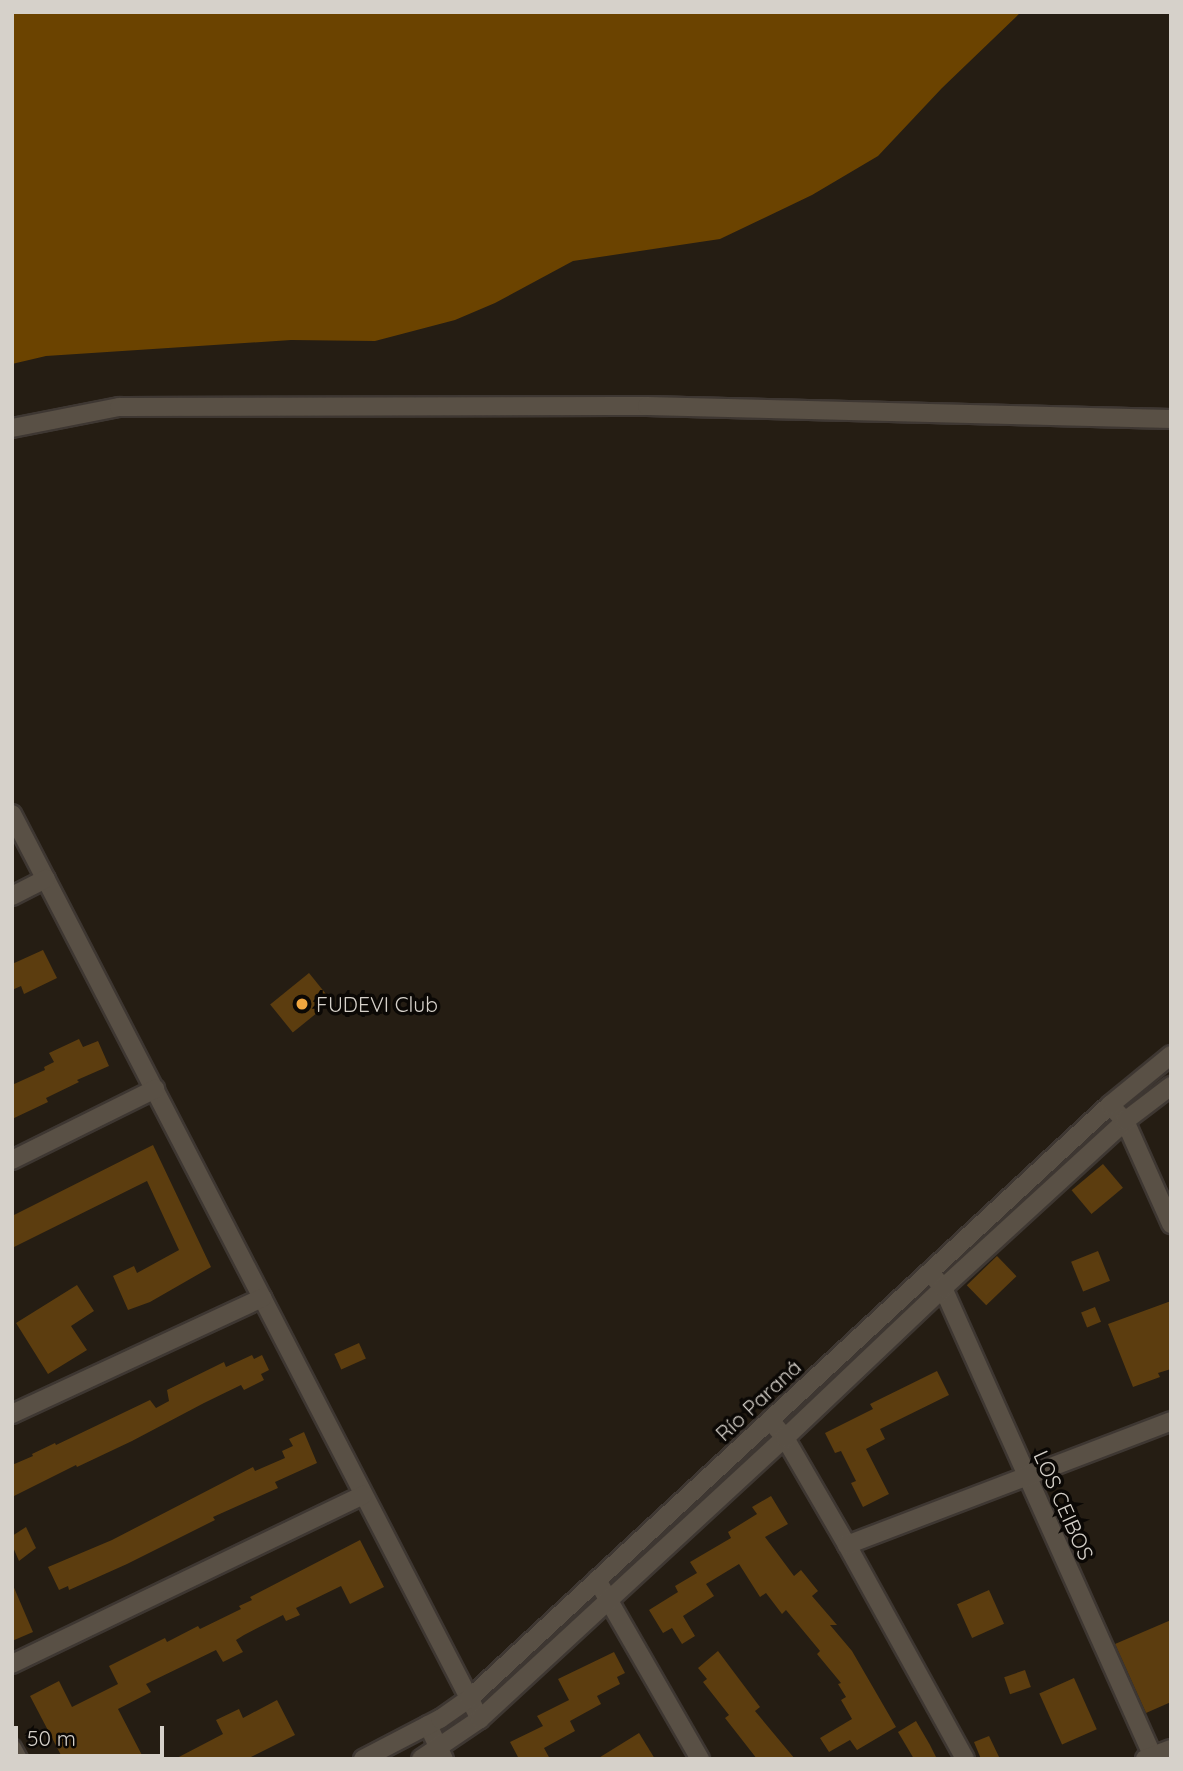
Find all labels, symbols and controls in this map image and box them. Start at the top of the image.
place label: FUDEVI Club [316,991,438,1017]
marker: FUDEVI Club [294,996,310,1012]
street label: Río Paraná [710,1354,806,1446]
street label: LOS CEIBOS [1029,1446,1099,1564]
scale bar [18,1712,168,1756]
text: 50 m [27,1725,76,1751]

